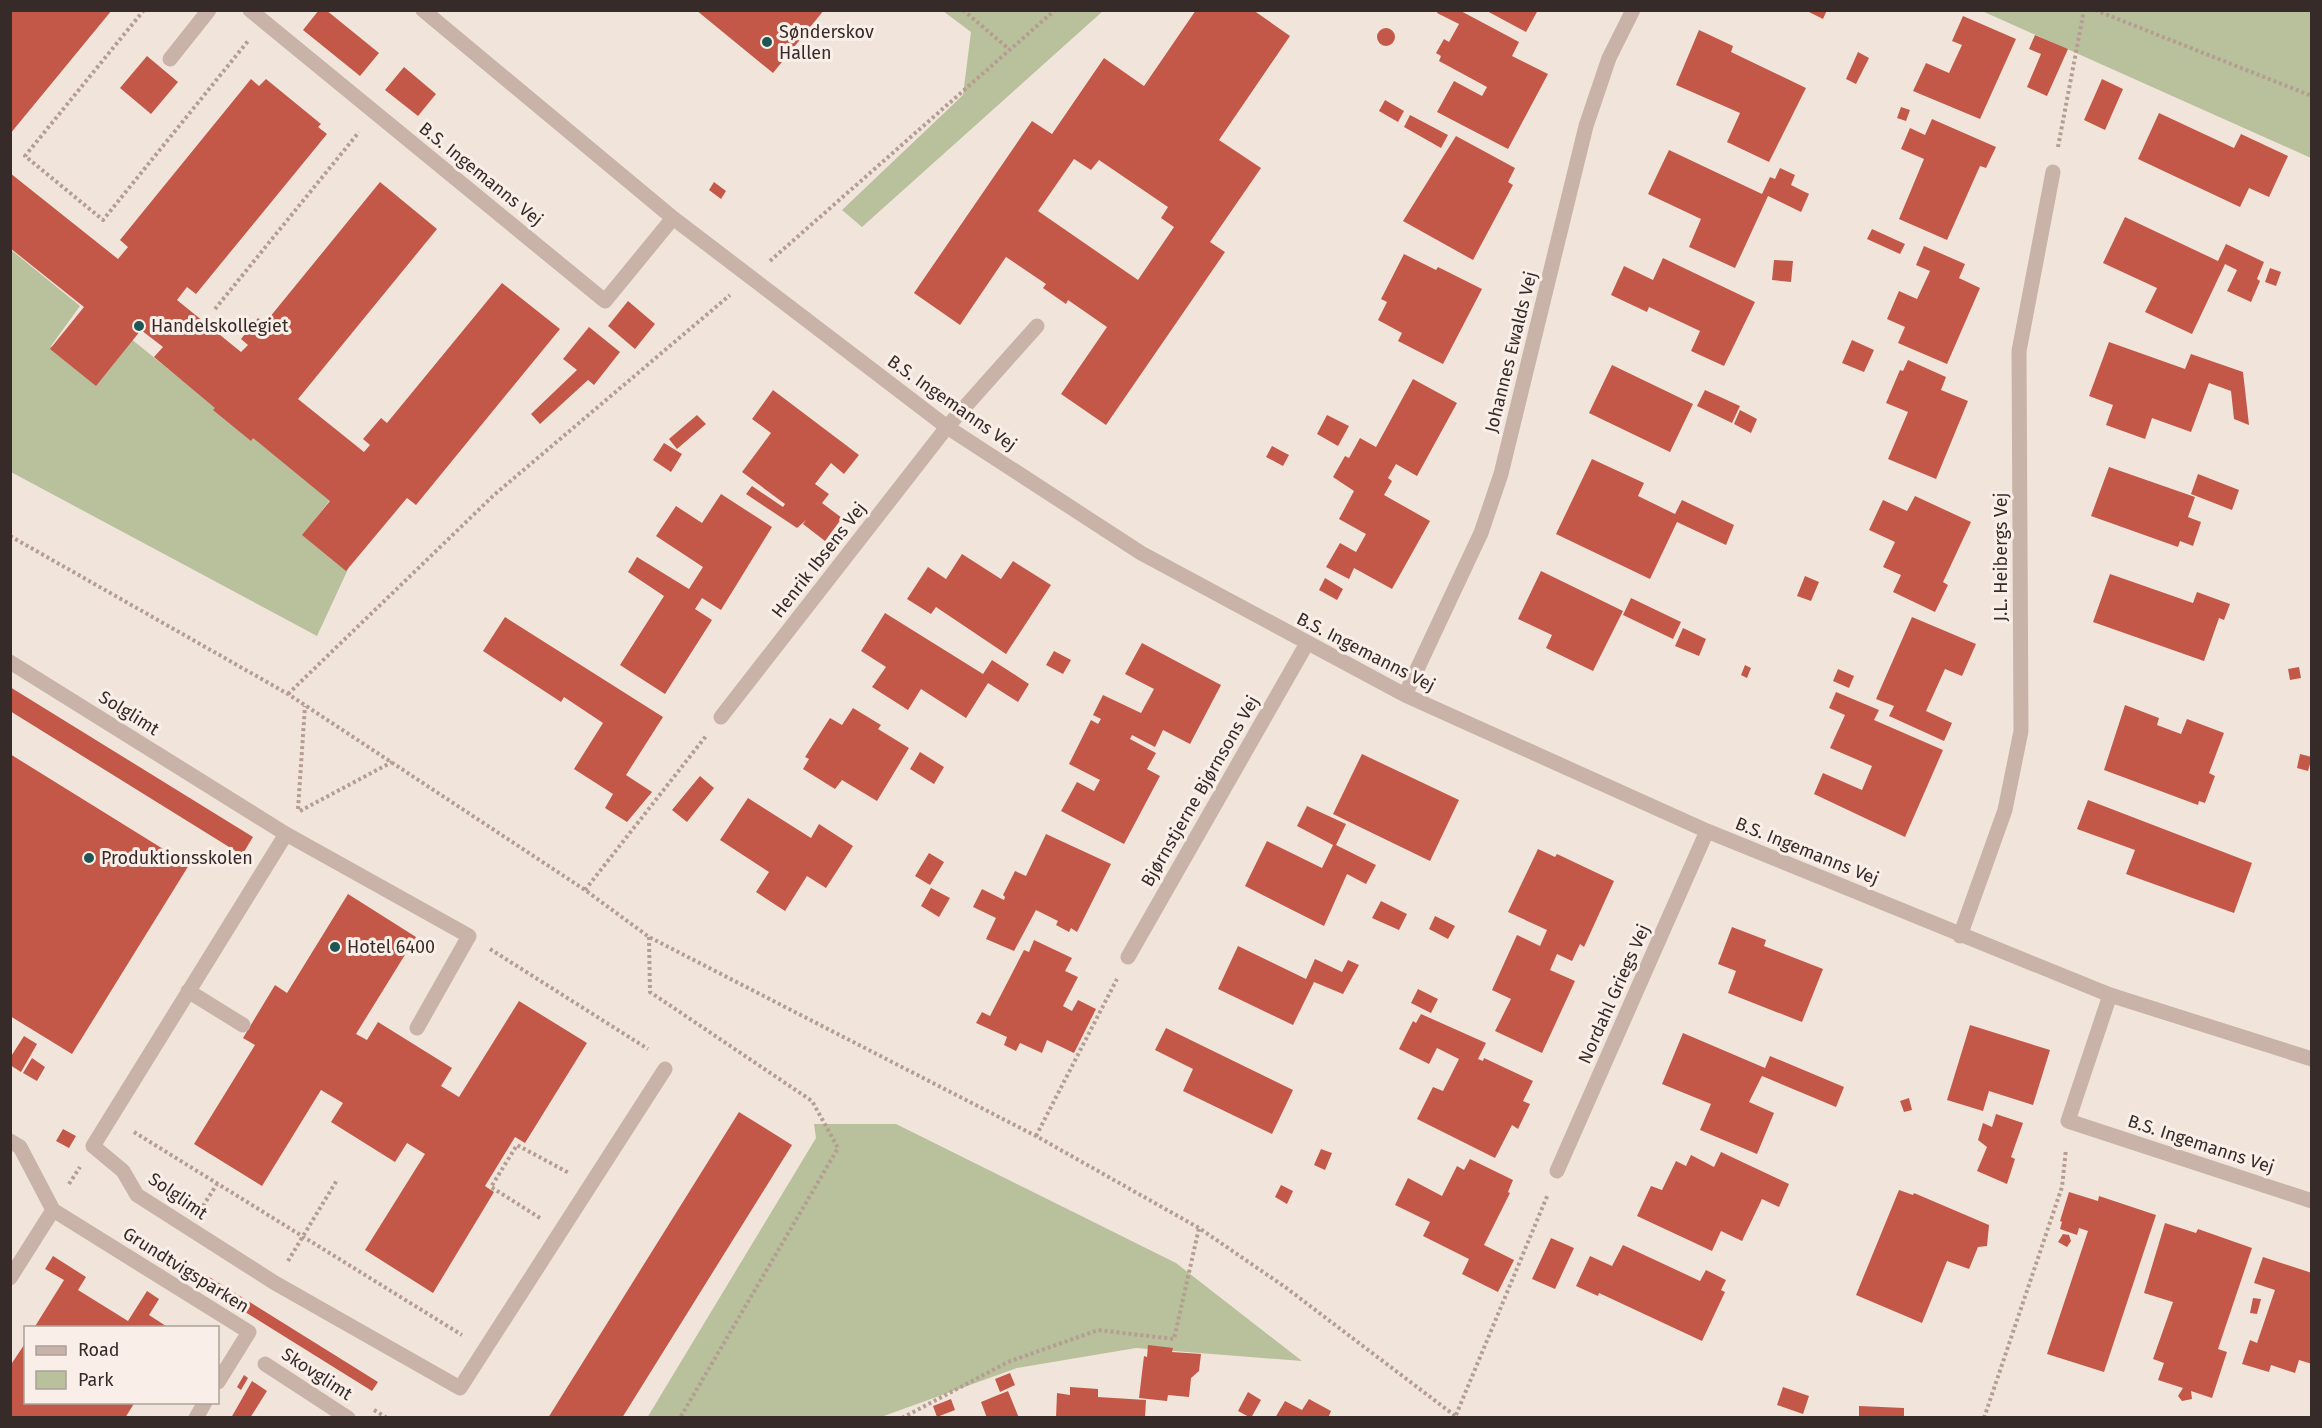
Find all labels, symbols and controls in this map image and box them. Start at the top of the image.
place label: Sønderskov Hallen [779,21,874,64]
marker: Sønderskov Hallen [760,35,774,49]
street label: B.S. Ingemanns Vej [415,117,547,231]
street label: Johannes Ewalds Vej [1480,269,1542,435]
place label: Handelskollegiet [151,315,289,337]
marker: Handelskollegiet [132,319,146,333]
street label: B.S. Ingemanns Vej [883,350,1021,456]
street label: J.L. Heibergs Vej [1990,493,2012,622]
street label: Henrik Ibsens Vej [767,498,871,622]
street label: B.S. Ingemanns Vej [1293,608,1439,696]
street label: Solglimt [95,686,164,740]
street label: Bjørnstjerne Bjørnsons Vej [1136,692,1264,890]
street label: B.S. Ingemanns Vej [1732,812,1882,890]
place label: Produktionsskolen [101,847,253,869]
marker: Produktionsskolen [82,851,96,865]
street label: Nordahl Griegs Vej [1573,921,1655,1067]
place label: Hotel 6400 [347,936,435,958]
marker: Hotel 6400 [328,940,342,954]
street label: B.S. Ingemanns Vej [2125,1110,2277,1178]
street label: Solglimt [144,1168,212,1225]
street label: Grundtvigsparken [119,1222,253,1318]
legend [24,1326,219,1404]
text: Road [78,1339,120,1361]
street label: Skovglimt [278,1343,357,1405]
text: Park [78,1369,114,1391]

